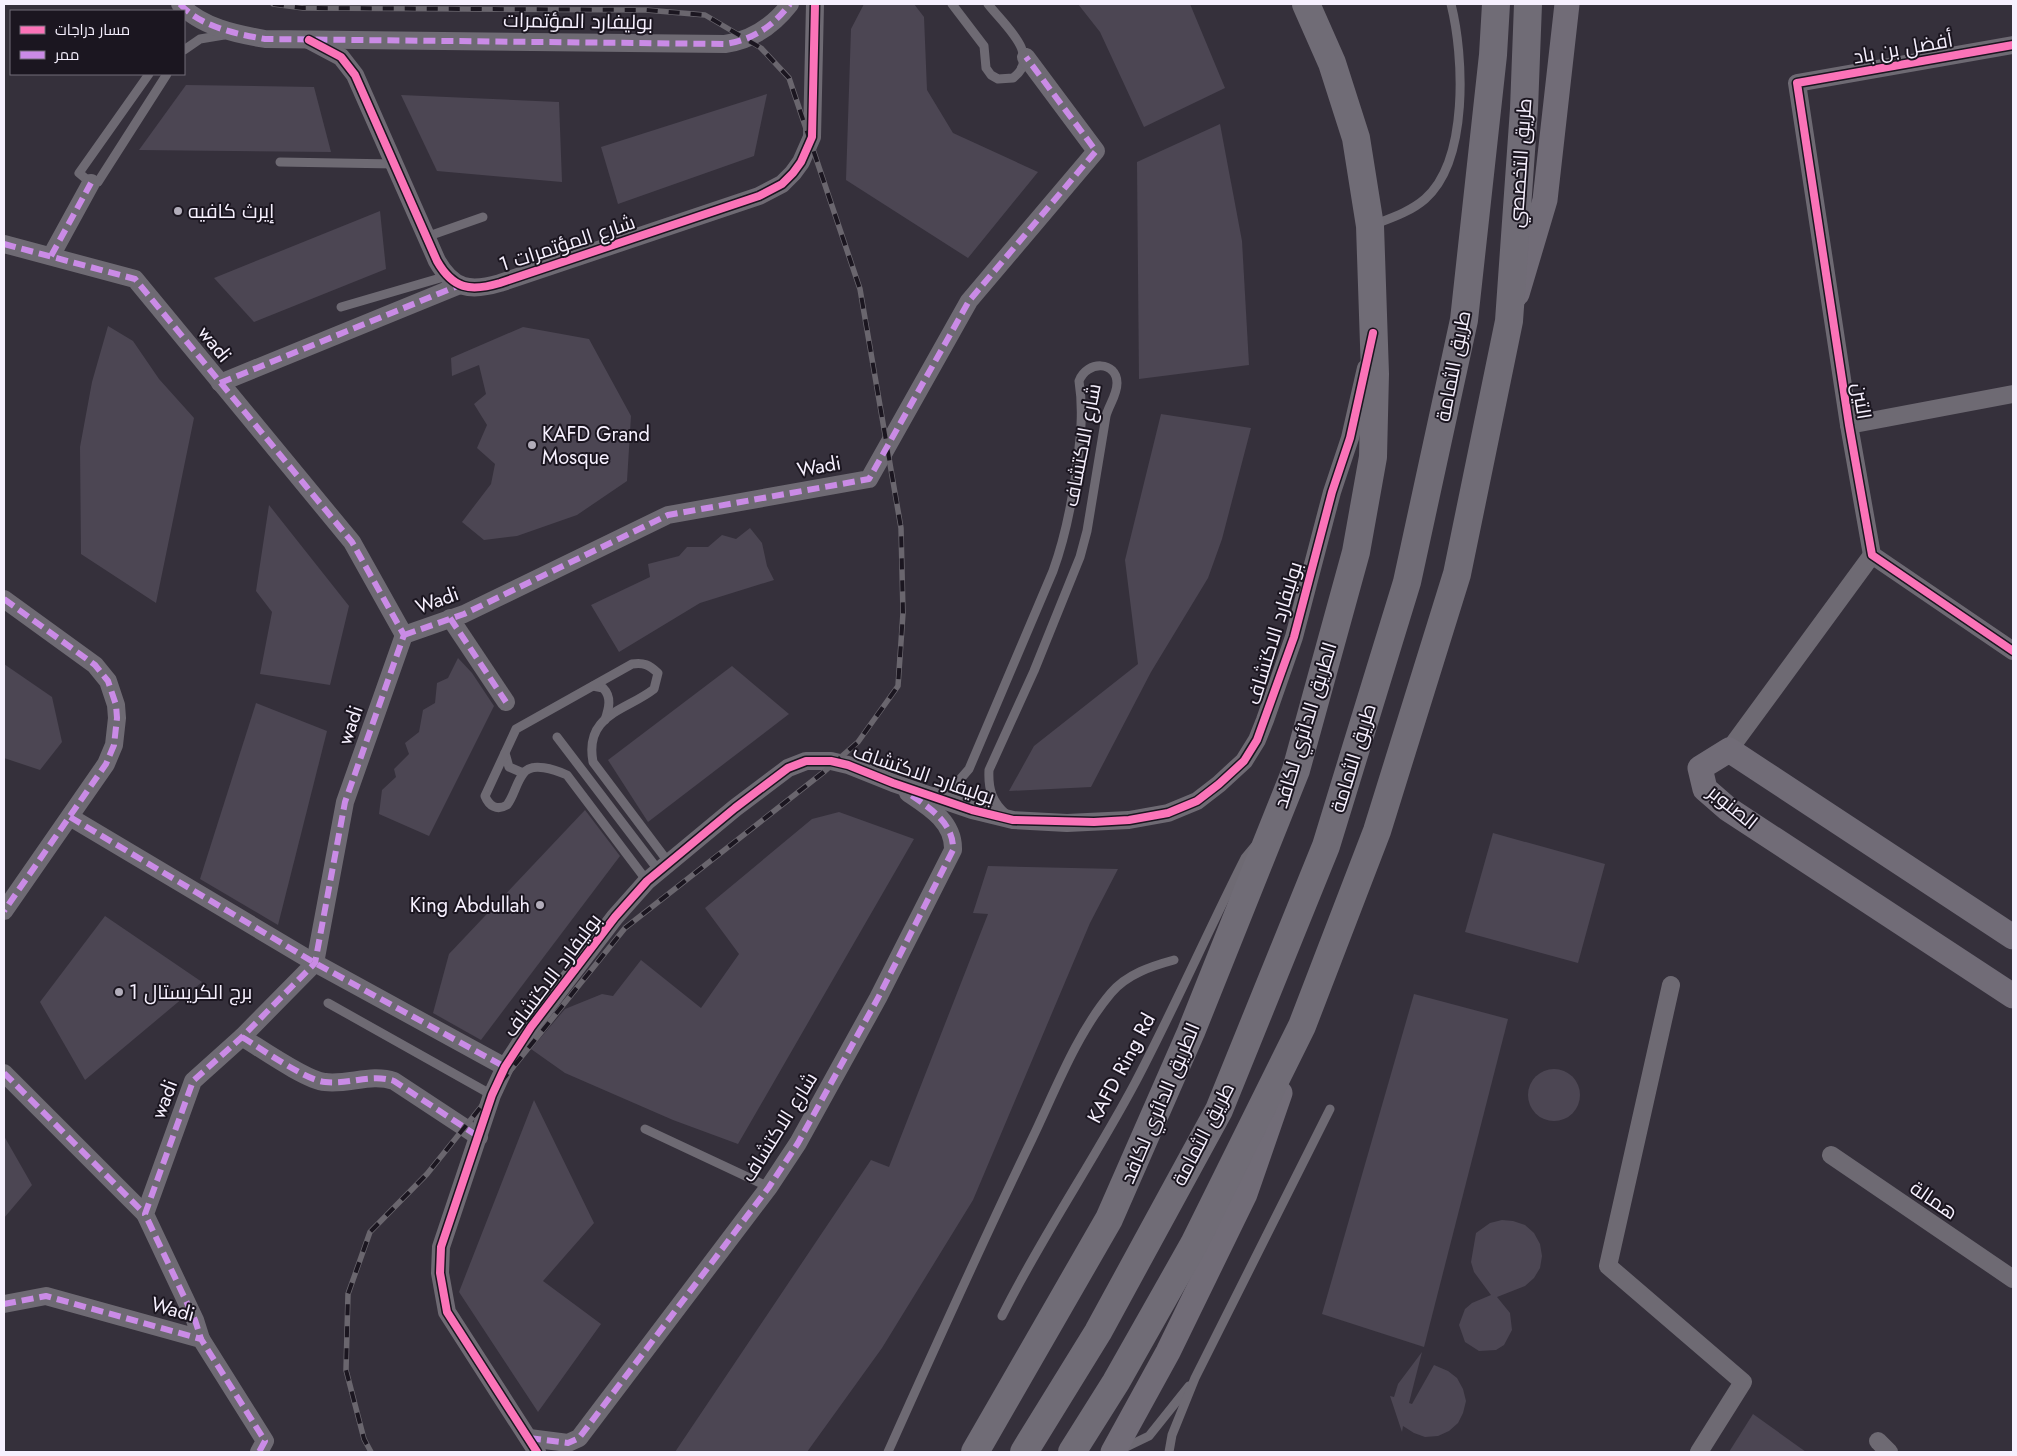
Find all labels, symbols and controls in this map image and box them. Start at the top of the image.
street label: بوليفارد المؤتمرات [503,6,653,37]
legend [10,10,185,75]
text: مسار دراجات [55,19,130,41]
street label: أفضل بن باد [1851,25,1955,72]
text: ممر [54,44,79,66]
street label: طريق التخصصي [1501,97,1539,229]
place label: إيرث كافيه [188,197,275,226]
marker: إيرث كافيه [172,205,184,217]
street label: شارع المؤتمرات 1 [495,208,639,279]
street label: طريق الثمامة [1429,308,1478,424]
street label: wadi [191,320,238,369]
street label: شارع الاكتشاف [1056,381,1109,509]
street label: التين [1844,381,1879,421]
place label: KAFD Grand Mosque [542,420,650,472]
marker: KAFD Grand Mosque [526,439,538,451]
street label: Wadi [795,448,843,485]
street label: بوليفارد الاكتشاف [1239,558,1310,708]
street label: Wadi [412,579,463,622]
street label: الطريق الدائري لكافد [1266,639,1345,812]
street label: طريق الثمامة [1323,700,1384,816]
street label: wadi [330,702,371,749]
street label: بوليفارد الاكتشاف [849,737,999,812]
street label: الصنوبر [1701,778,1764,837]
place label: King Abdullah [410,891,530,920]
marker: King Abdullah [534,899,546,911]
street label: بوليفارد الاكتشاف [496,907,609,1043]
place label: برج الكريستال 1 [129,978,252,1007]
marker: برج الكريستال 1 [113,986,125,998]
street label: KAFD Ring Rd [1080,1008,1163,1128]
street label: الطريق الدائري لكافد [1113,1018,1208,1189]
street label: شارع الاكتشاف [734,1067,825,1188]
street label: wadi [144,1075,185,1123]
street label: طريق الثمامة [1165,1078,1242,1191]
street label: همالة [1904,1174,1964,1227]
street label: Wadi [148,1290,198,1329]

